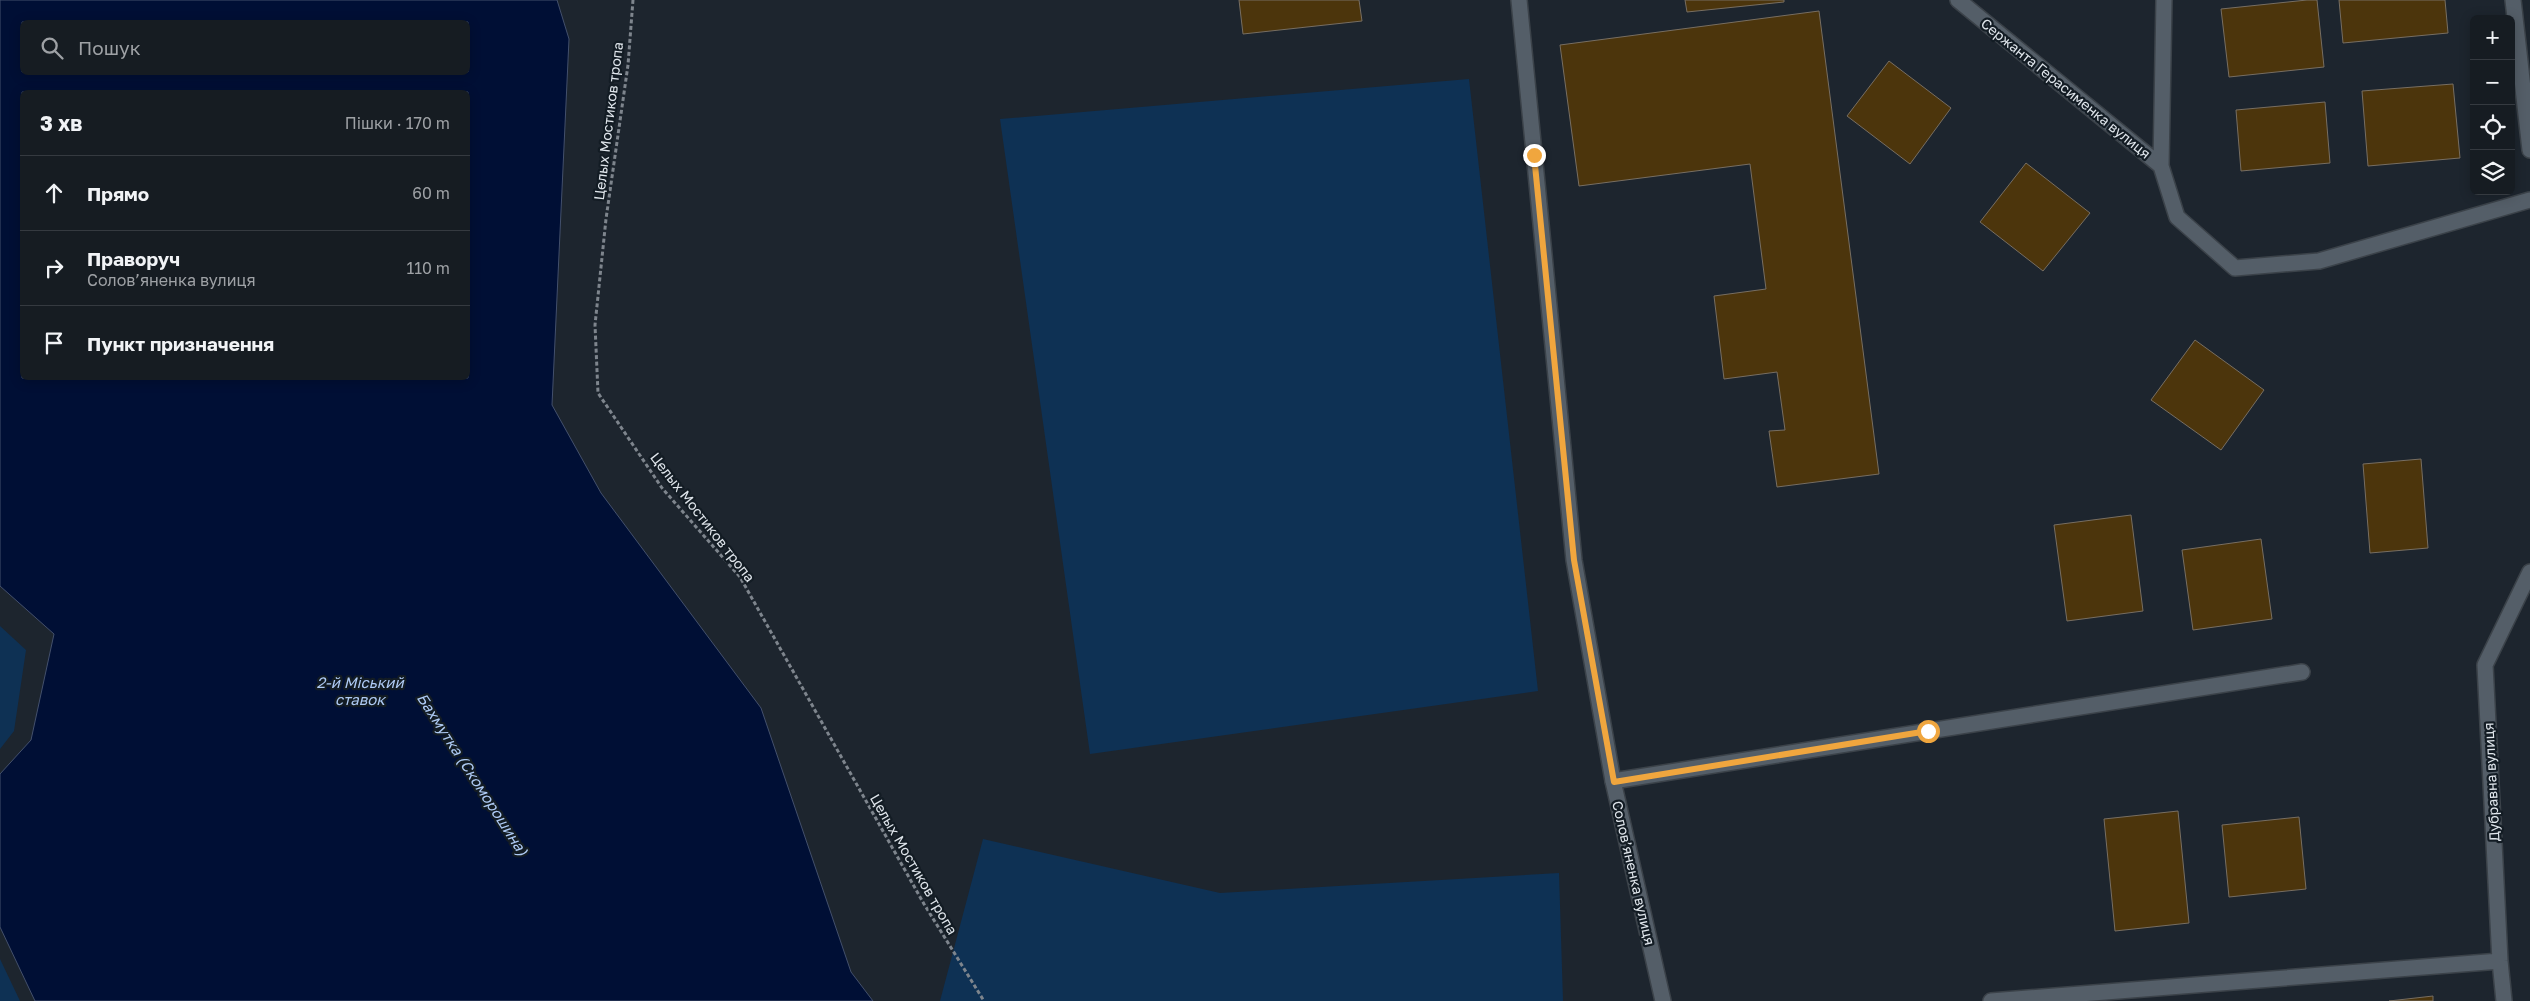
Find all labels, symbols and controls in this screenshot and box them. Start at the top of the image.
street label: Сержанта Герасименка вулиця [1978,14,2154,162]
map controls [2470,15,2515,195]
button: + [2470,15,2515,60]
search box [20,20,470,75]
icon: search [38,34,66,62]
text: Пошук [78,36,141,59]
street label: Целых Мостиков тропа [590,41,626,201]
button: − [2470,60,2515,105]
button: locate [2470,105,2515,150]
text: 3 хв [40,110,82,136]
text: Пішки · 170 m [345,113,450,133]
route end [1523,144,1546,167]
button: layers [2470,150,2515,195]
icon: ahead [40,179,68,207]
text: Прямо [87,182,149,205]
text: 60 m [412,183,450,203]
text: Праворуч [87,247,180,270]
icon: right [40,254,68,282]
text: 110 m [406,258,450,278]
text: Солов’яненка вулиця [87,270,256,290]
icon: arrive [40,329,68,357]
text: Пункт призначення [87,332,274,355]
street label: Целых Мостиков тропа [647,449,759,585]
water label: 2-й Міський ставок [316,673,404,708]
water label: Бахмутка (Скоморошина) [413,689,532,859]
route start [1917,720,1940,743]
street label: Дубравна вулиця [2479,722,2503,842]
street label: Целых Мостиков тропа [867,791,961,937]
street label: Солов’яненка вулиця [1609,799,1659,947]

